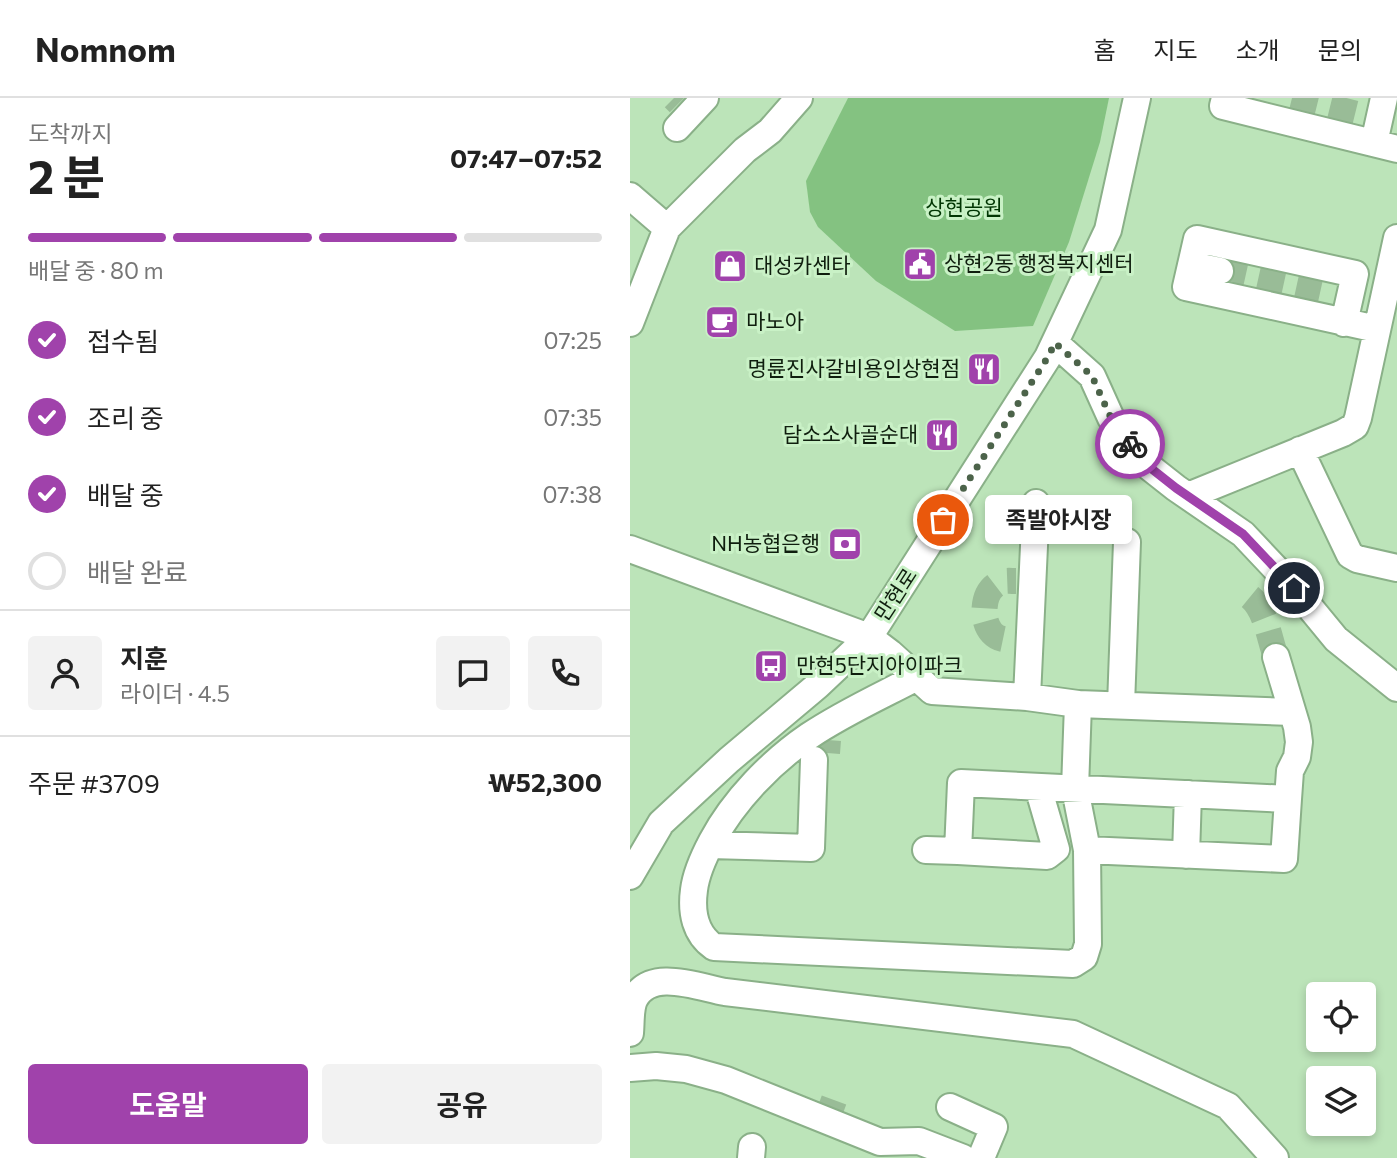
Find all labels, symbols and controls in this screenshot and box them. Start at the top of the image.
text: Nomnom [35,28,176,69]
text: 홈 [1093,35,1115,64]
text: 지도 [1153,35,1198,64]
text: 소개 [1236,35,1280,64]
text: 문의 [1318,35,1362,64]
text: 도착까지 [28,119,113,147]
text: 07:47–07:52 [450,142,602,173]
text: 2 분 [28,147,105,203]
park label: 상현공원 [925,194,1003,219]
public building icon: 상현2동 행정복지센터 [901,245,939,283]
shop icon: 대성카센타 [711,247,749,285]
place label: 상현2동 행정복지센터 [944,250,1134,275]
place label: 대성카센타 [754,252,851,277]
text: 배달 중 · 80 m [28,256,164,284]
cafe icon: 마노아 [703,303,741,341]
place label: 마노아 [746,308,804,333]
icon: check [28,321,66,359]
text: 접수됨 [87,325,159,356]
text: 07:25 [544,326,602,354]
restaurant icon: 명륜진사갈비용인상현점 [965,350,1003,388]
place label: 명륜진사갈비용인상현점 [747,355,960,380]
icon: check [28,398,66,436]
text: 조리 중 [87,402,164,433]
text: 07:35 [543,403,602,431]
courier [1095,409,1165,479]
restaurant icon: 담소소사골순대 [923,416,961,454]
place label: 담소소사골순대 [783,421,918,446]
icon: bike [1111,425,1149,463]
icon: check [28,475,66,513]
text: 배달 중 [87,479,164,510]
text: 07:38 [542,480,602,508]
pin [913,490,973,550]
callout: 족발야시장 [985,496,1132,544]
icon: bag [924,501,962,539]
text: 족발야시장 [1006,505,1111,533]
bank icon: NH농협은행 [826,525,864,563]
place label: NH농협은행 [711,530,820,555]
text: 배달 완료 [87,556,188,587]
pin [1264,558,1324,618]
street label: 만현로 [868,563,921,625]
icon: home [1275,569,1313,607]
button: person [28,636,102,710]
button: chat [436,636,510,710]
button: phone [528,636,602,710]
text: 지훈 [120,642,168,673]
bus stop icon: 만현5단지아이파크 [752,647,790,685]
place label: 만현5단지아이파크 [796,652,963,677]
text: 라이더 · 4.5 [120,679,230,707]
text: ₩52,300 [488,766,602,797]
text: 주문 #3709 [28,767,160,798]
map controls [1306,982,1376,1136]
button: locate [1306,982,1376,1052]
button: 도움말 [28,1064,308,1144]
button: 공유 [322,1064,602,1144]
button: layers [1306,1066,1376,1136]

